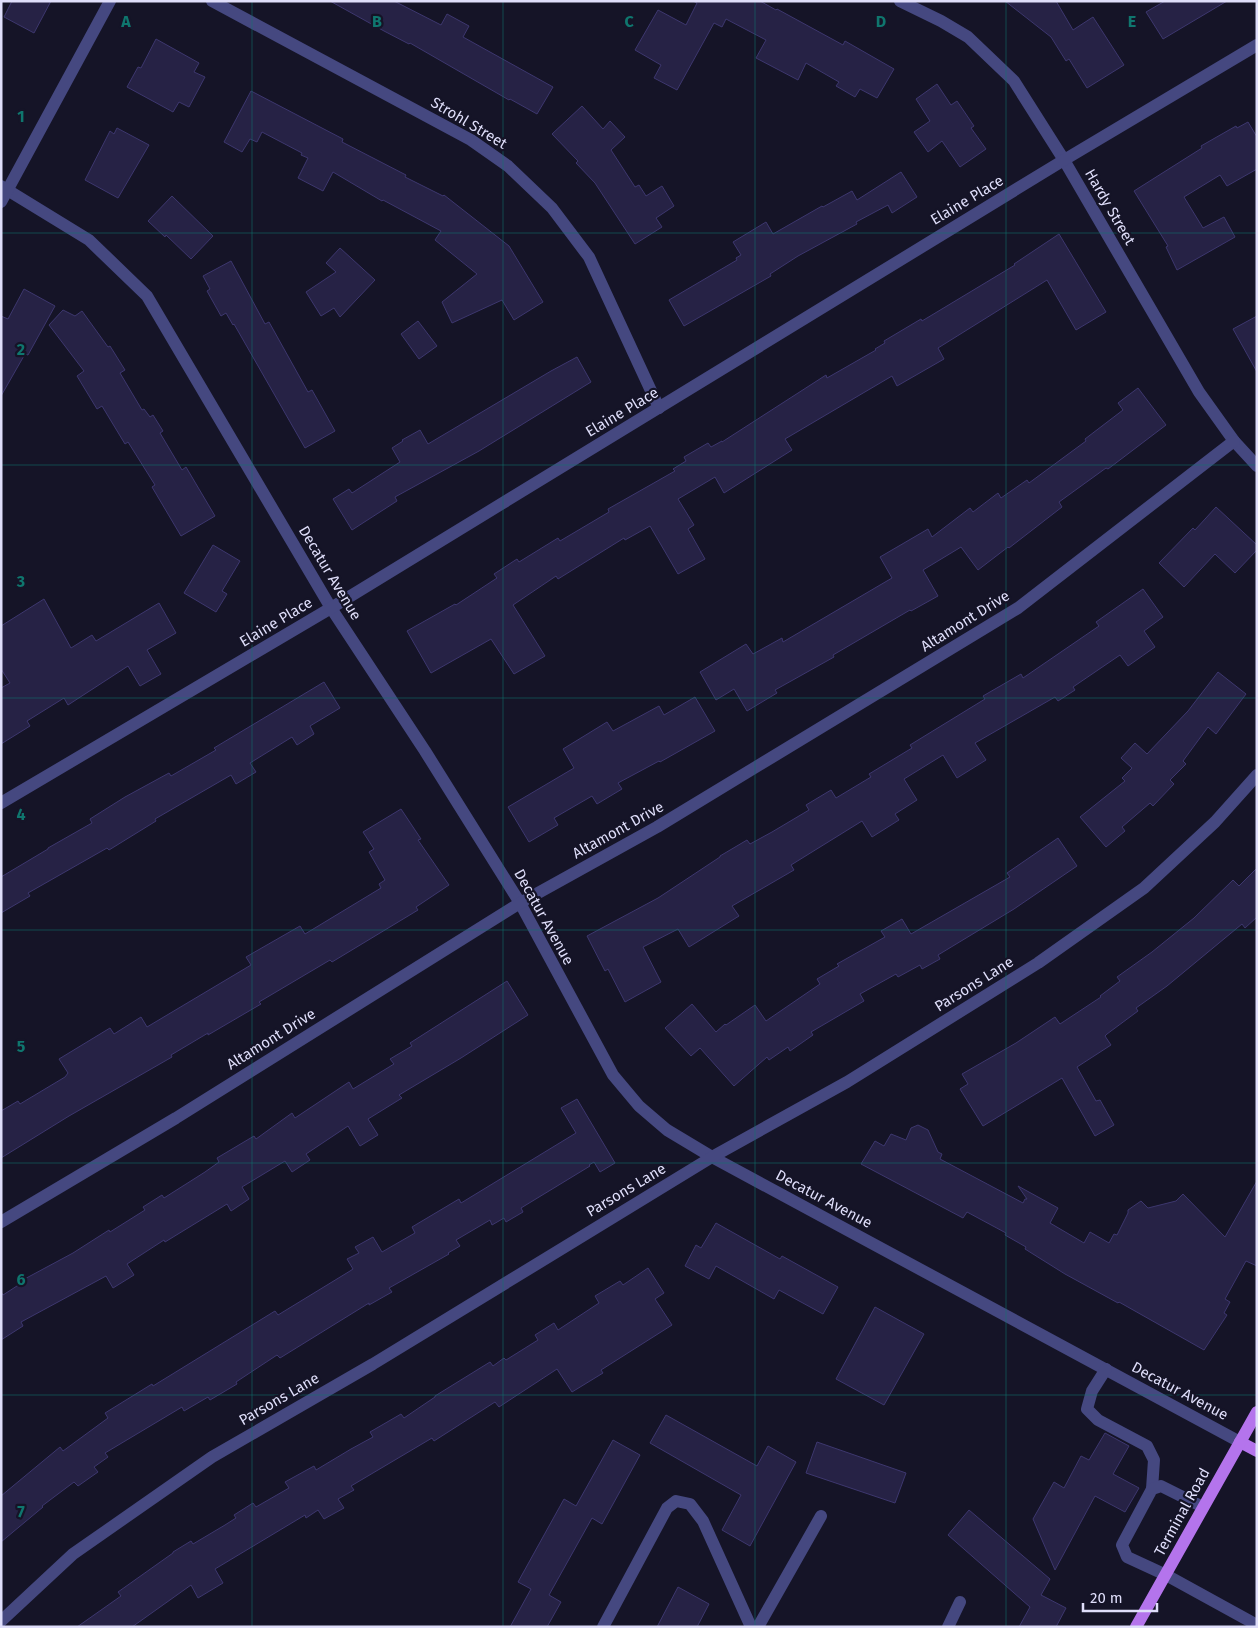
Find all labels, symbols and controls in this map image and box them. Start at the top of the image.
text: A [120,12,131,31]
text: B [372,12,382,31]
text: C [624,12,634,31]
text: D [876,12,886,31]
text: E [1128,12,1136,31]
street label: Strohl Street [428,93,511,153]
text: 1 [17,107,25,126]
street label: Hardy Street [1081,166,1139,249]
street label: Elaine Place [927,171,1007,229]
text: 2 [17,340,25,359]
street label: Elaine Place [582,383,662,441]
street label: Decatur Avenue [295,523,365,623]
text: 3 [16,572,25,591]
street label: Altamont Drive [917,586,1013,656]
street label: Elaine Place [236,593,316,651]
street label: Altamont Drive [569,798,667,862]
text: 4 [16,805,26,824]
street label: Decatur Avenue [510,866,578,968]
street label: Parsons Lane [931,953,1017,1015]
street label: Altamont Drive [223,1004,319,1074]
text: 5 [17,1037,26,1056]
street label: Parsons Lane [583,1159,669,1221]
street label: Decatur Avenue [773,1166,875,1232]
text: 6 [16,1270,26,1289]
street label: Decatur Avenue [1129,1358,1231,1424]
street label: Parsons Lane [236,1369,322,1429]
street label: Terminal Road [1150,1465,1214,1559]
text: 7 [17,1502,25,1521]
scale bar [1083,1580,1157,1612]
text: 20 m [1090,1589,1123,1607]

